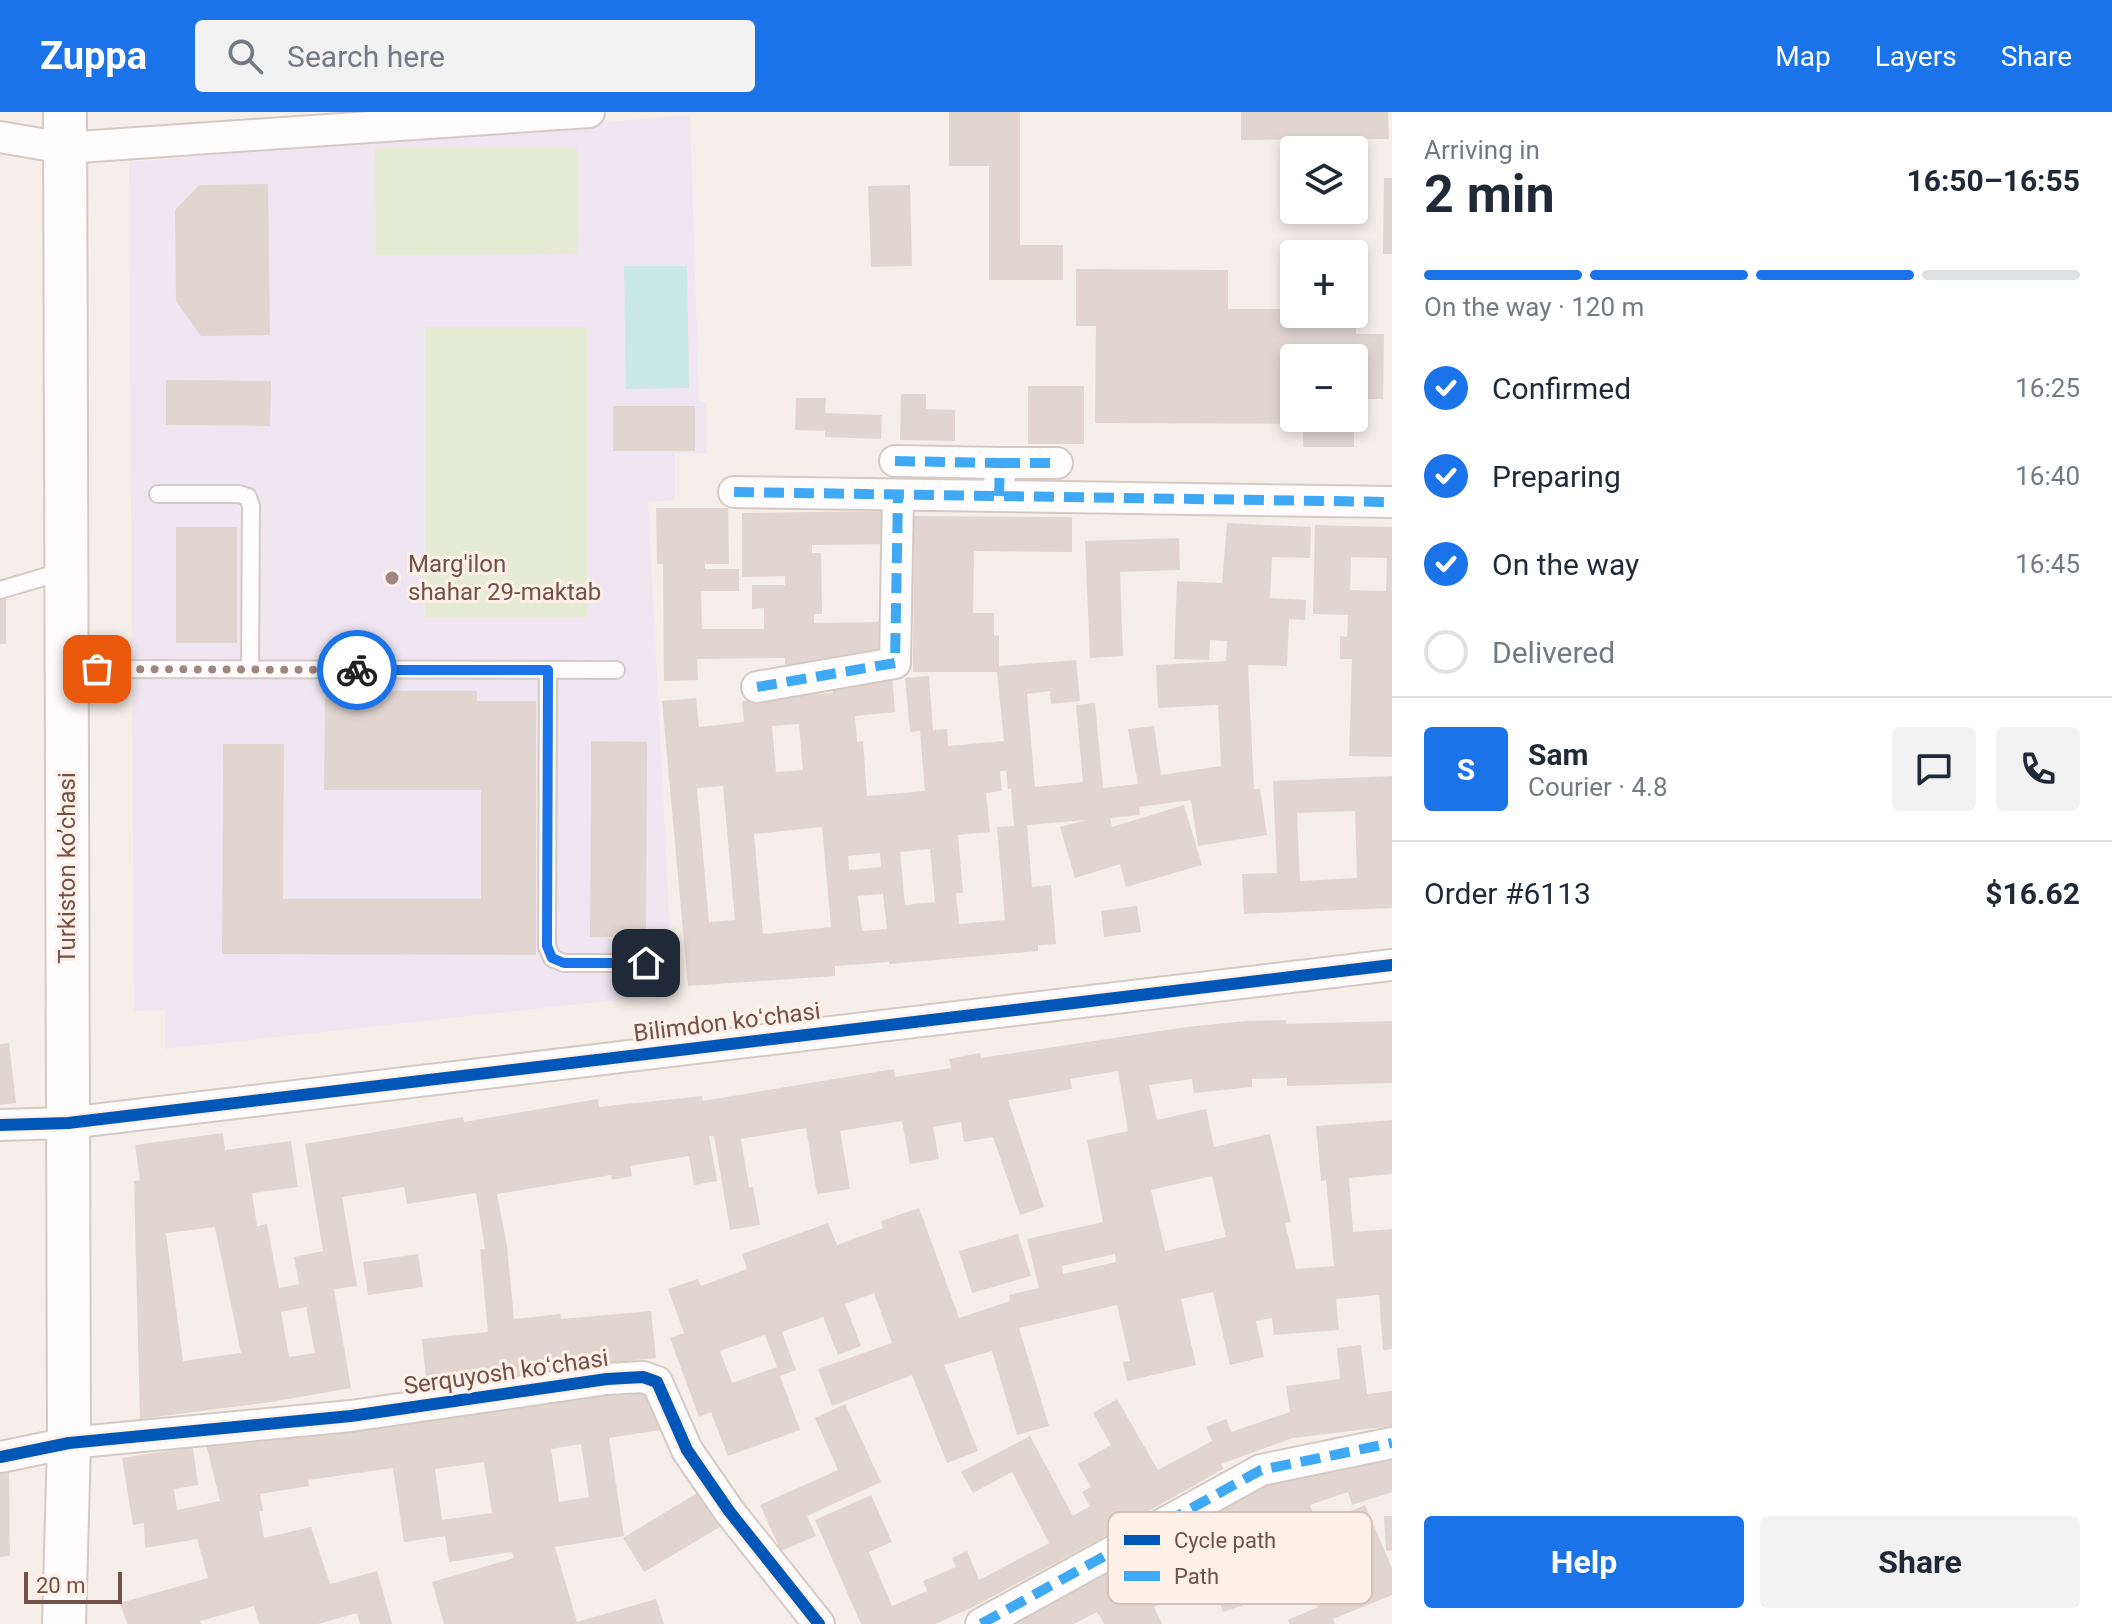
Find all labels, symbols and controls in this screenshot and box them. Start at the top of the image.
search box [195,20,755,92]
text: Zuppa [40,34,147,78]
icon: search [223,34,267,78]
text: Search here [287,39,445,74]
text: Map [1775,40,1831,73]
text: Layers [1875,40,1957,73]
text: Share [2001,40,2072,73]
text: Arriving in [1424,135,1540,165]
map controls [1280,136,1368,432]
button: layers [1280,136,1368,224]
text: 16:50–16:55 [1906,163,2080,198]
text: 2 min [1424,164,1555,225]
button: + [1280,240,1368,328]
text: On the way · 120 m [1424,292,1644,322]
button: − [1280,344,1368,432]
icon: check [1424,366,1468,410]
text: Confirmed [1492,371,1631,406]
text: 16:25 [2015,373,2080,403]
icon: check [1424,454,1468,498]
text: Preparing [1492,459,1621,494]
text: 16:40 [2015,461,2080,491]
icon: check [1424,542,1468,586]
text: On the way [1492,547,1639,582]
text: 16:45 [2015,549,2080,579]
place label: Marg'ilon shahar 29-maktab [408,550,601,606]
marker: Marg'ilon shahar 29-maktab [383,569,401,587]
courier [317,630,397,710]
pin [63,635,131,703]
text: Delivered [1492,635,1615,670]
icon: bag [75,647,119,691]
icon: bike [335,648,379,692]
button: chat [1892,727,1976,811]
button: phone [1996,727,2080,811]
text: Sam [1528,737,1589,772]
text: S [1457,752,1475,787]
street label: Turkiston ko’chasi [53,772,81,964]
text: Courier · 4.8 [1528,772,1668,802]
text: Order #6113 [1424,876,1591,911]
text: $16.62 [1985,876,2080,911]
pin [612,929,680,997]
icon: home [624,941,668,985]
street label: Bilimdon koʻchasi [632,997,822,1047]
street label: Serquyosh koʻchasi [402,1344,610,1400]
legend [1108,1512,1372,1604]
button: Help [1424,1516,1744,1608]
button: Share [1760,1516,2080,1608]
text: Cycle path [1174,1528,1276,1553]
text: Path [1174,1564,1219,1589]
scale bar [24,1568,122,1604]
text: 20 m [36,1573,85,1598]

